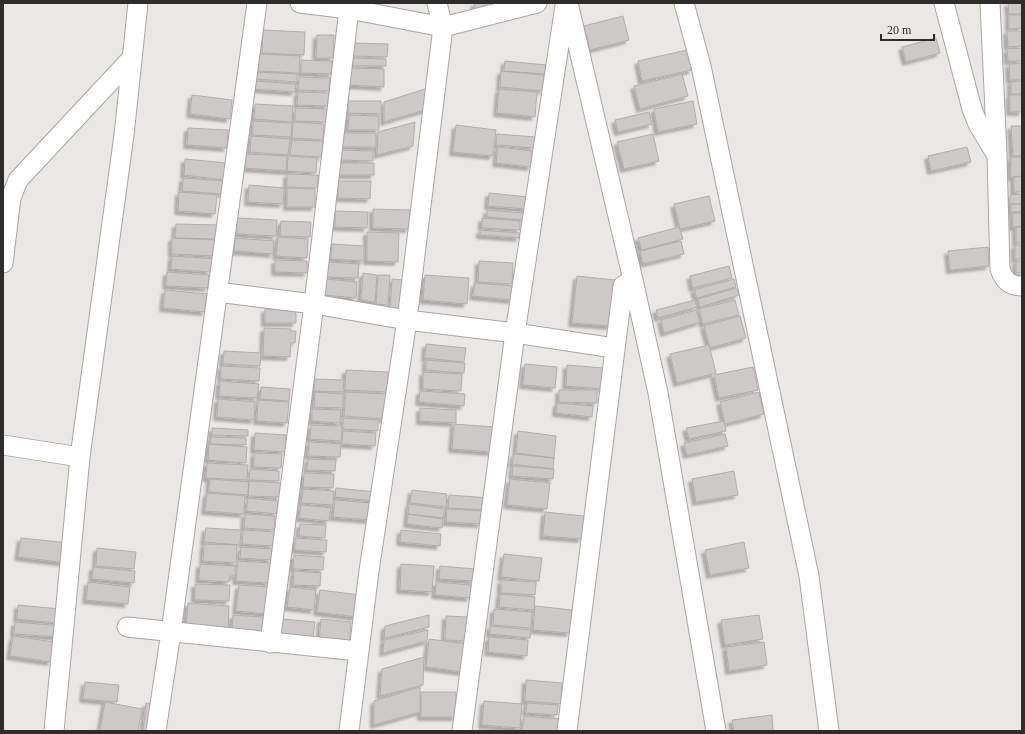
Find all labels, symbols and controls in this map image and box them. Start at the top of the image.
scale bar [881,16,934,42]
text: 20 m [887,23,912,37]

